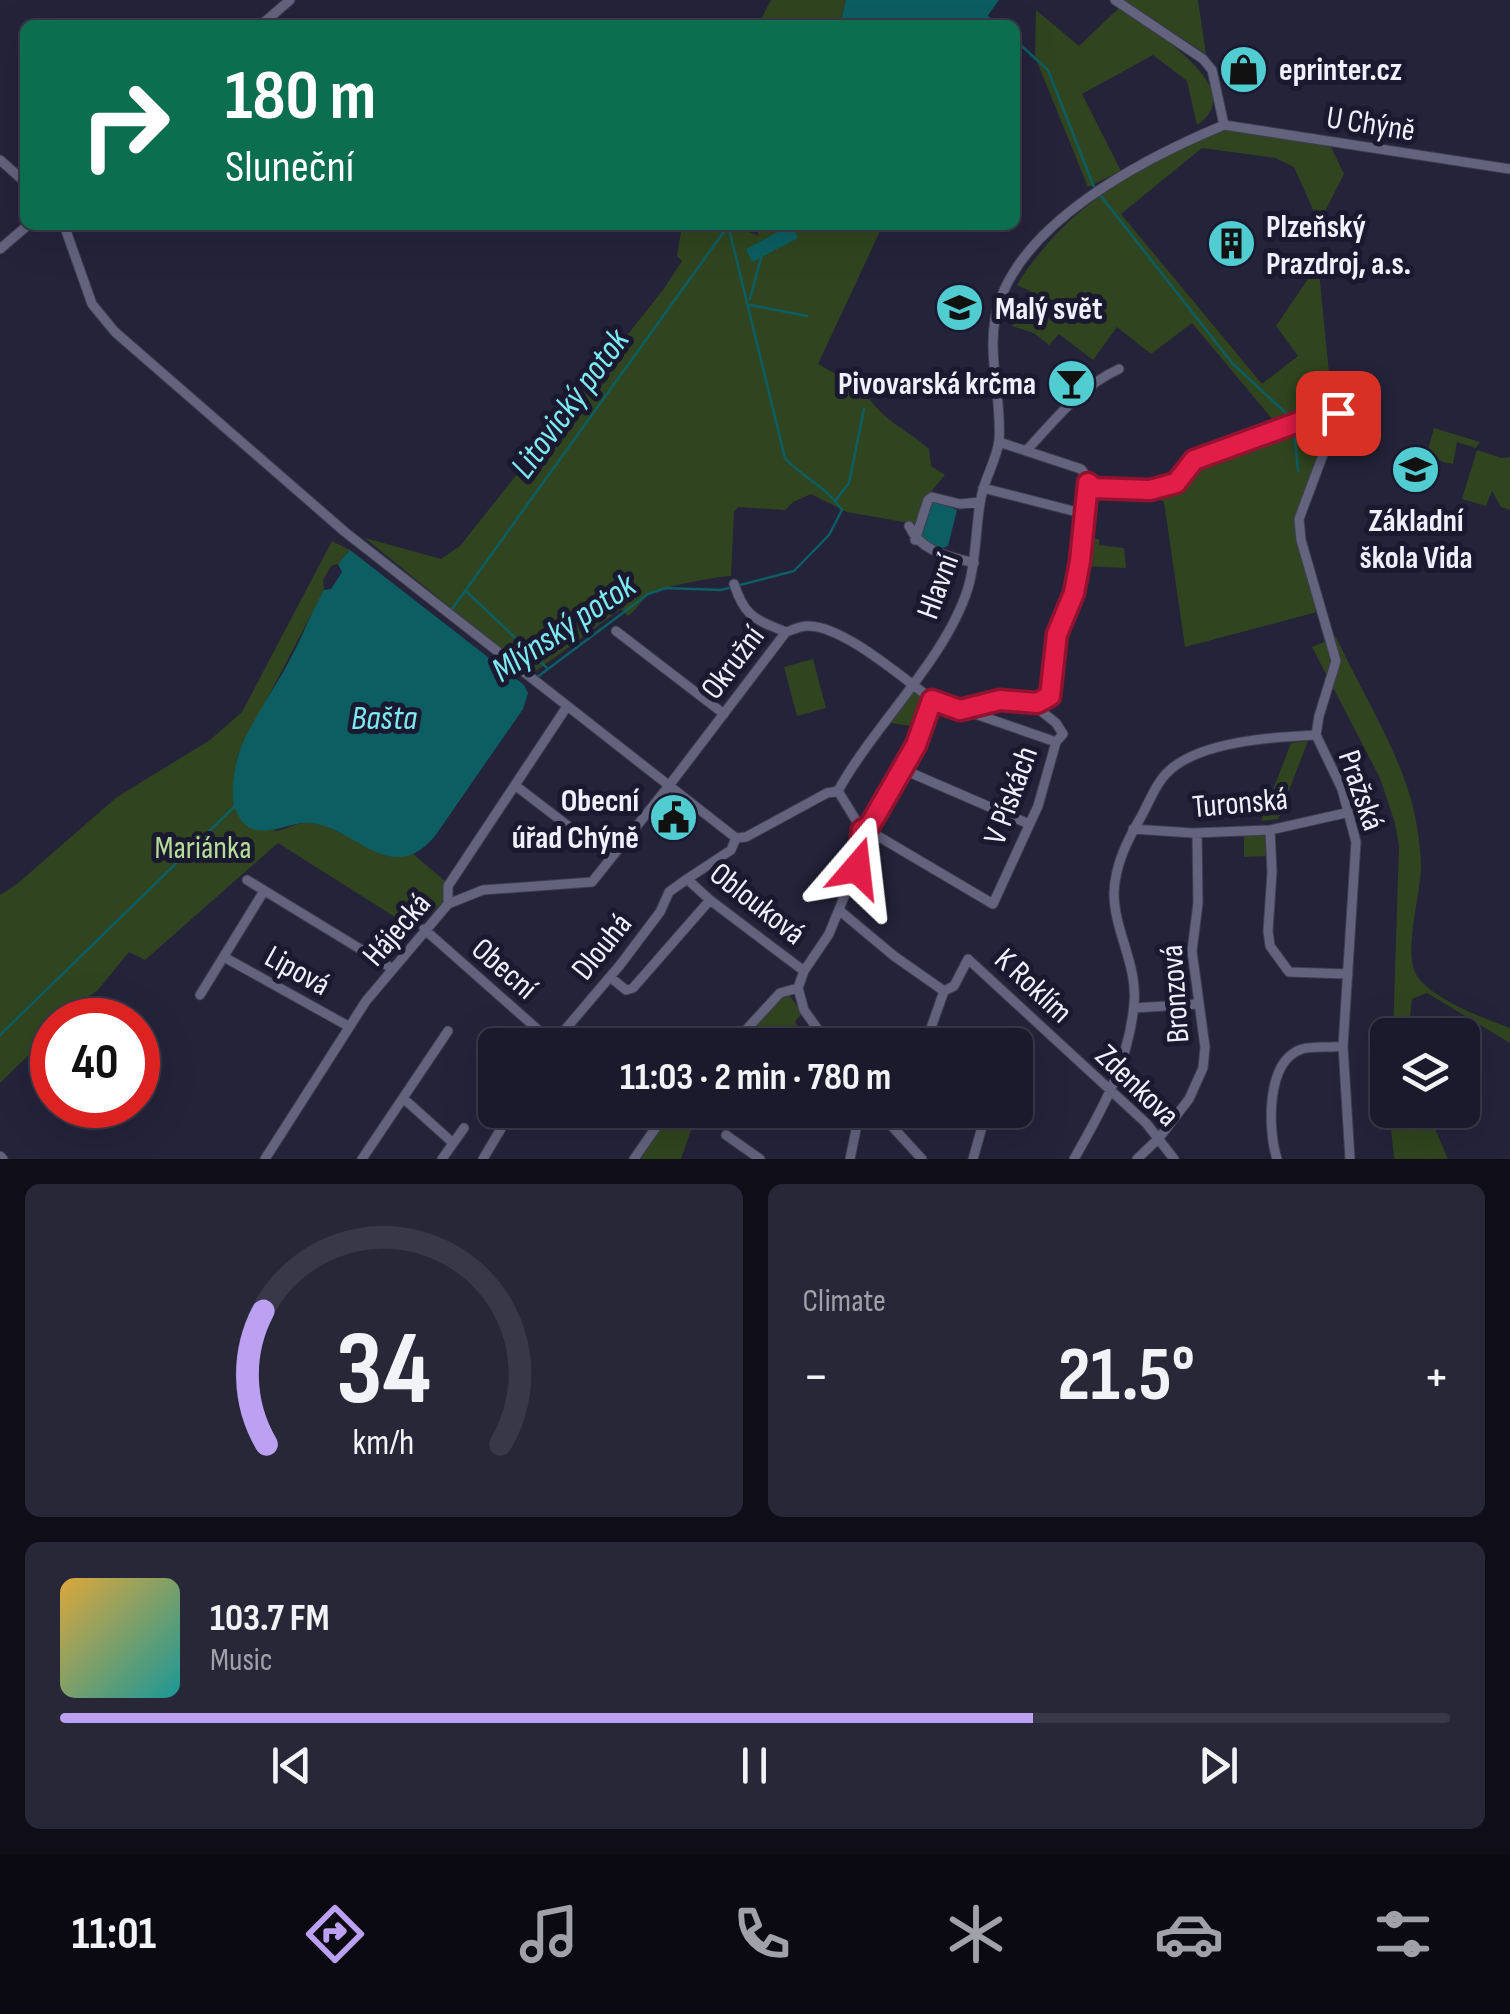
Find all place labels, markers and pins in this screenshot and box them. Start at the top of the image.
shop icon: eprinter.cz [1218,43,1270,95]
place label: eprinter.cz [1279,51,1402,90]
place label: Plzeňský Prazdroj, a.s. [1266,208,1411,284]
building icon: Plzeňský Prazdroj, a.s. [1205,218,1257,270]
school or university icon: Malý svět [934,282,986,334]
place label: Malý svět [995,290,1103,329]
bar icon: Pivovarská krčma [1045,357,1097,409]
place label: Pivovarská krčma [838,365,1036,404]
pin [1296,371,1381,456]
school or university icon: Základní škola Vida [1390,444,1442,496]
place label: Základní škola Vida [1360,502,1472,578]
place label: Obecní úřad Chýně [512,782,639,858]
public building icon: Obecní úřad Chýně [648,792,700,844]

